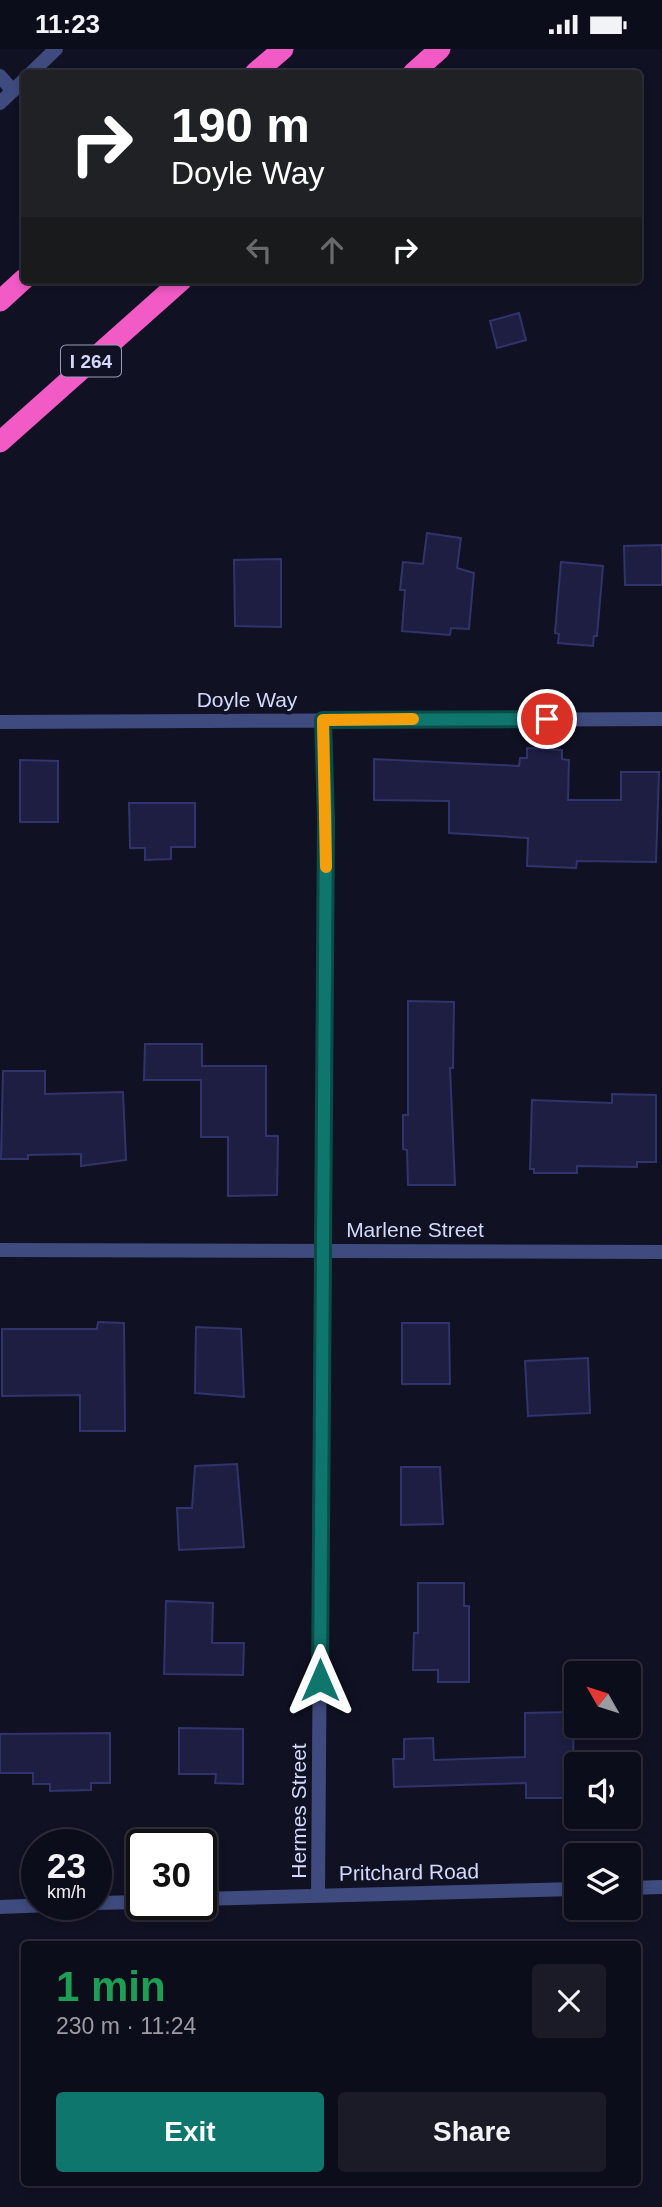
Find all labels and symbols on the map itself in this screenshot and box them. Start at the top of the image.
road number: I 264 [61,345,121,377]
street label: Doyle Way [197,688,298,711]
pin [517,689,577,749]
street label: Marlene Street [346,1218,484,1241]
position arrow [283,1643,357,1717]
north arrow [564,1661,640,1738]
street label: Hermes Street [287,1743,310,1879]
speed limit sign: 30 [126,1829,217,1920]
street label: Pritchard Road [339,1859,479,1885]

